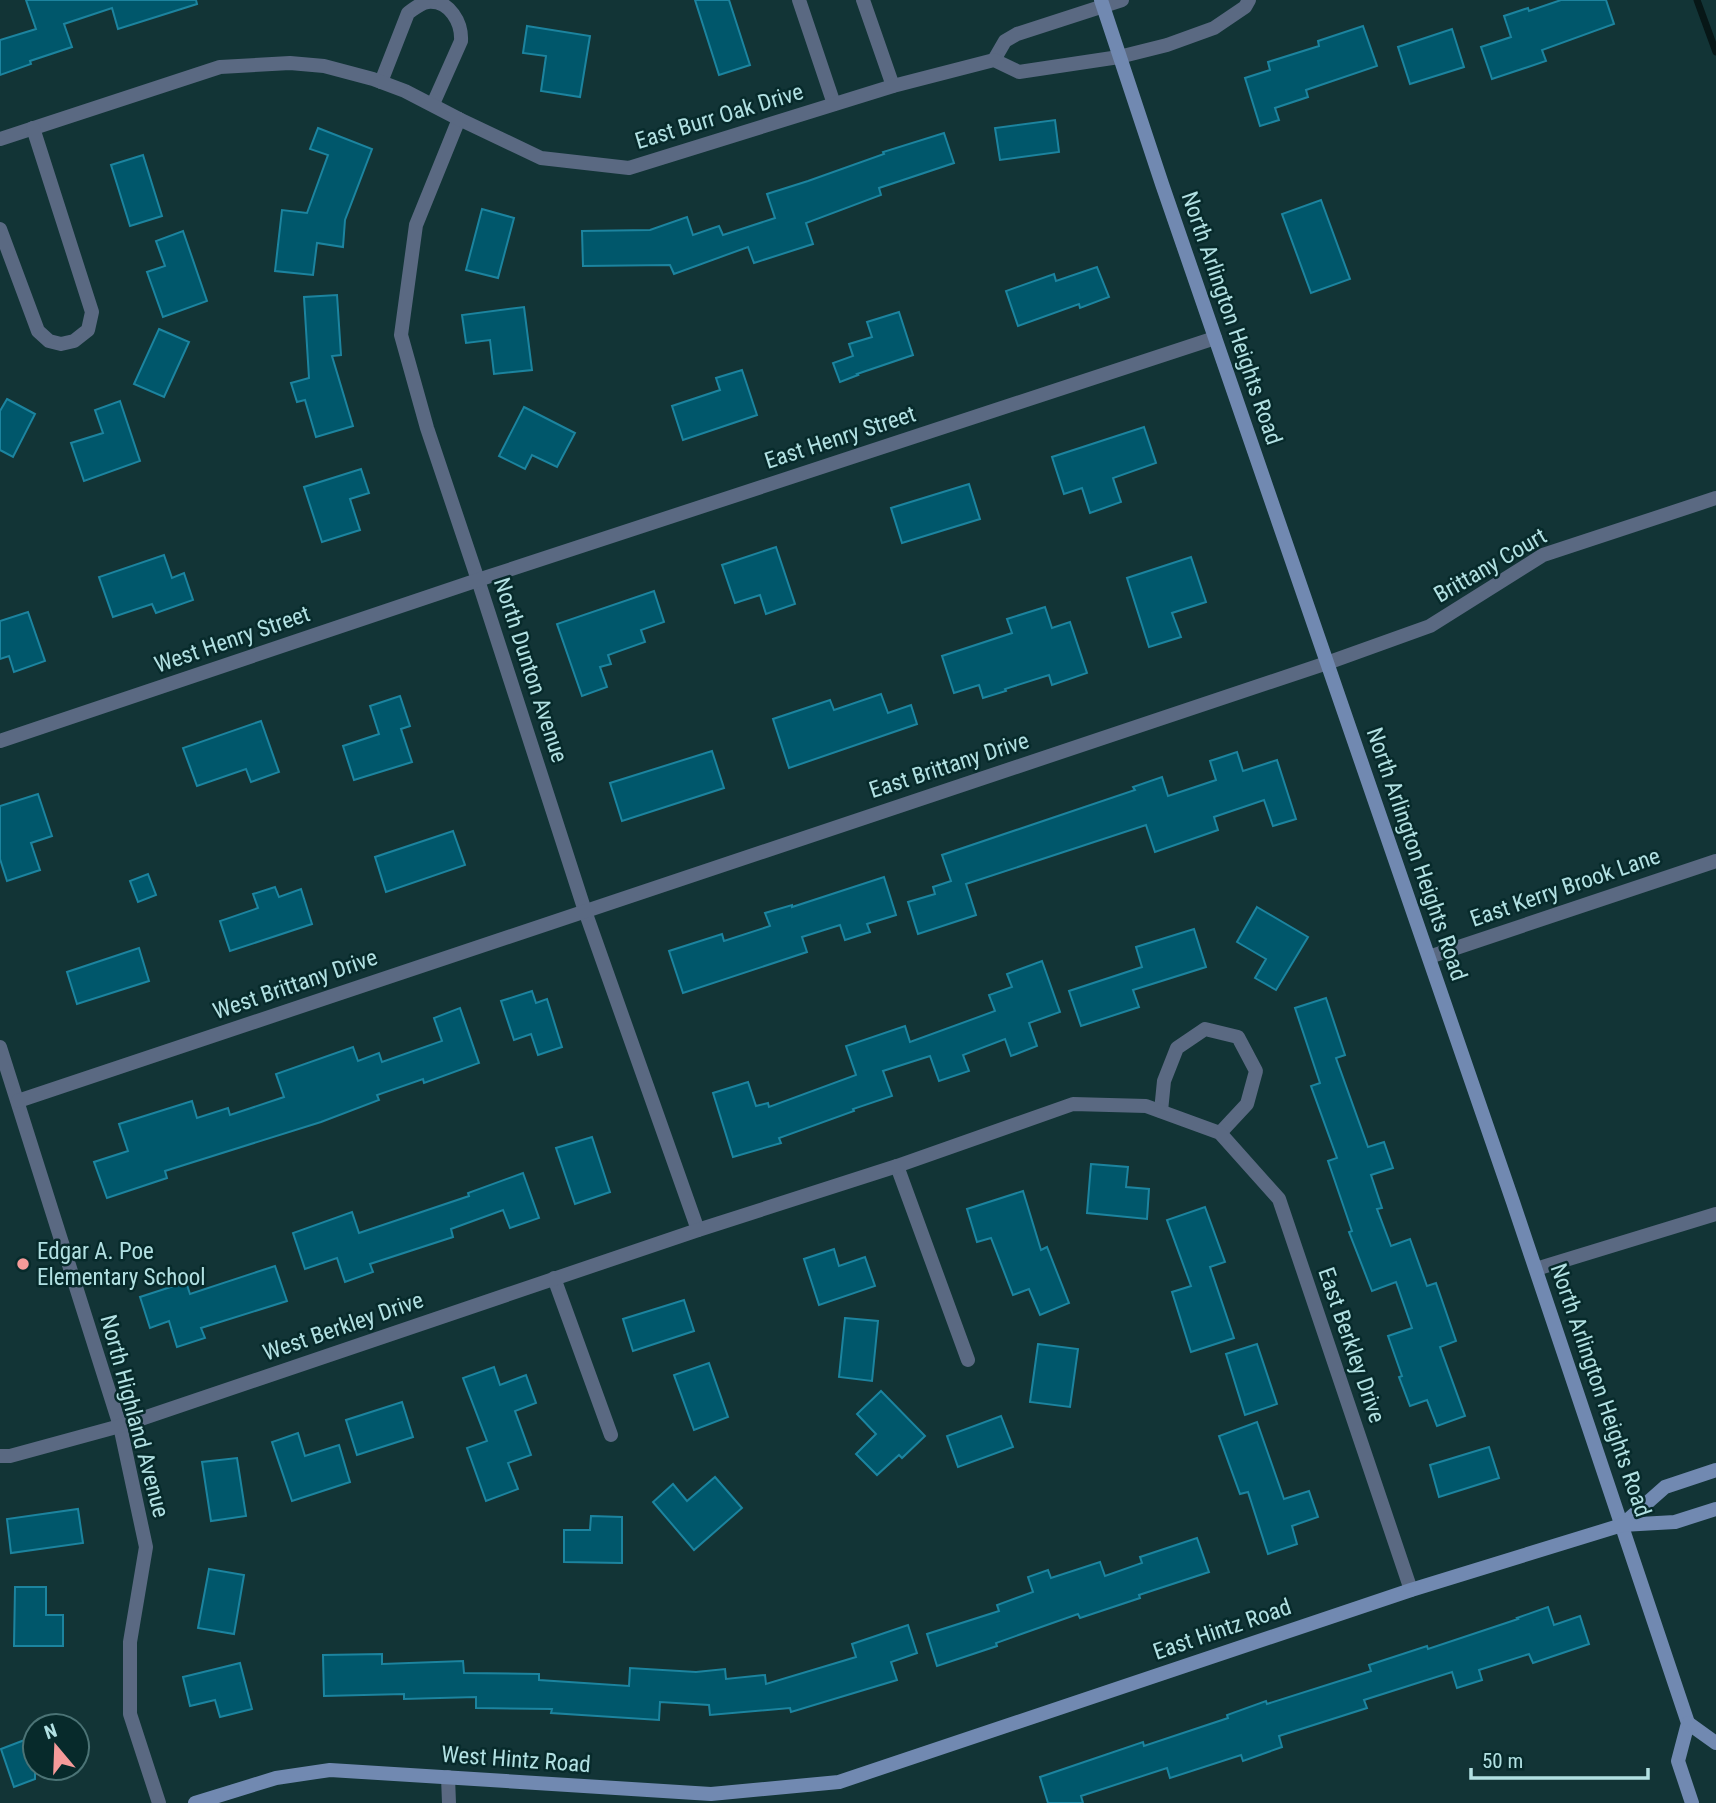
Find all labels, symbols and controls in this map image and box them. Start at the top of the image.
street label: East Burr Oak Drive [632,78,806,155]
street label: North Arlington Heights Road [1175,188,1288,448]
street label: East Henry Street [761,400,919,475]
street label: Brittany Court [1429,522,1551,609]
street label: North Dunton Avenue [488,574,573,766]
street label: West Henry Street [151,600,313,679]
street label: North Arlington Heights Road [1360,724,1473,984]
street label: East Brittany Drive [866,727,1032,804]
street label: East Kerry Brook Lane [1467,842,1664,933]
street label: West Brittany Drive [210,944,381,1025]
place label: Edgar A. Poe Elementary School [37,1238,206,1291]
marker: Edgar A. Poe Elementary School [15,1256,31,1272]
street label: North Arlington Heights Road [1544,1260,1657,1520]
street label: East Berkley Drive [1312,1264,1391,1426]
street label: West Berkley Drive [259,1286,427,1367]
street label: North Highland Avenue [94,1312,175,1521]
street label: East Hintz Road [1150,1593,1295,1666]
north arrow [21,1712,91,1782]
text: N [41,1719,60,1744]
scale bar [1471,1736,1648,1780]
street label: West Hintz Road [440,1741,592,1778]
text: 50 m [1482,1749,1523,1773]

